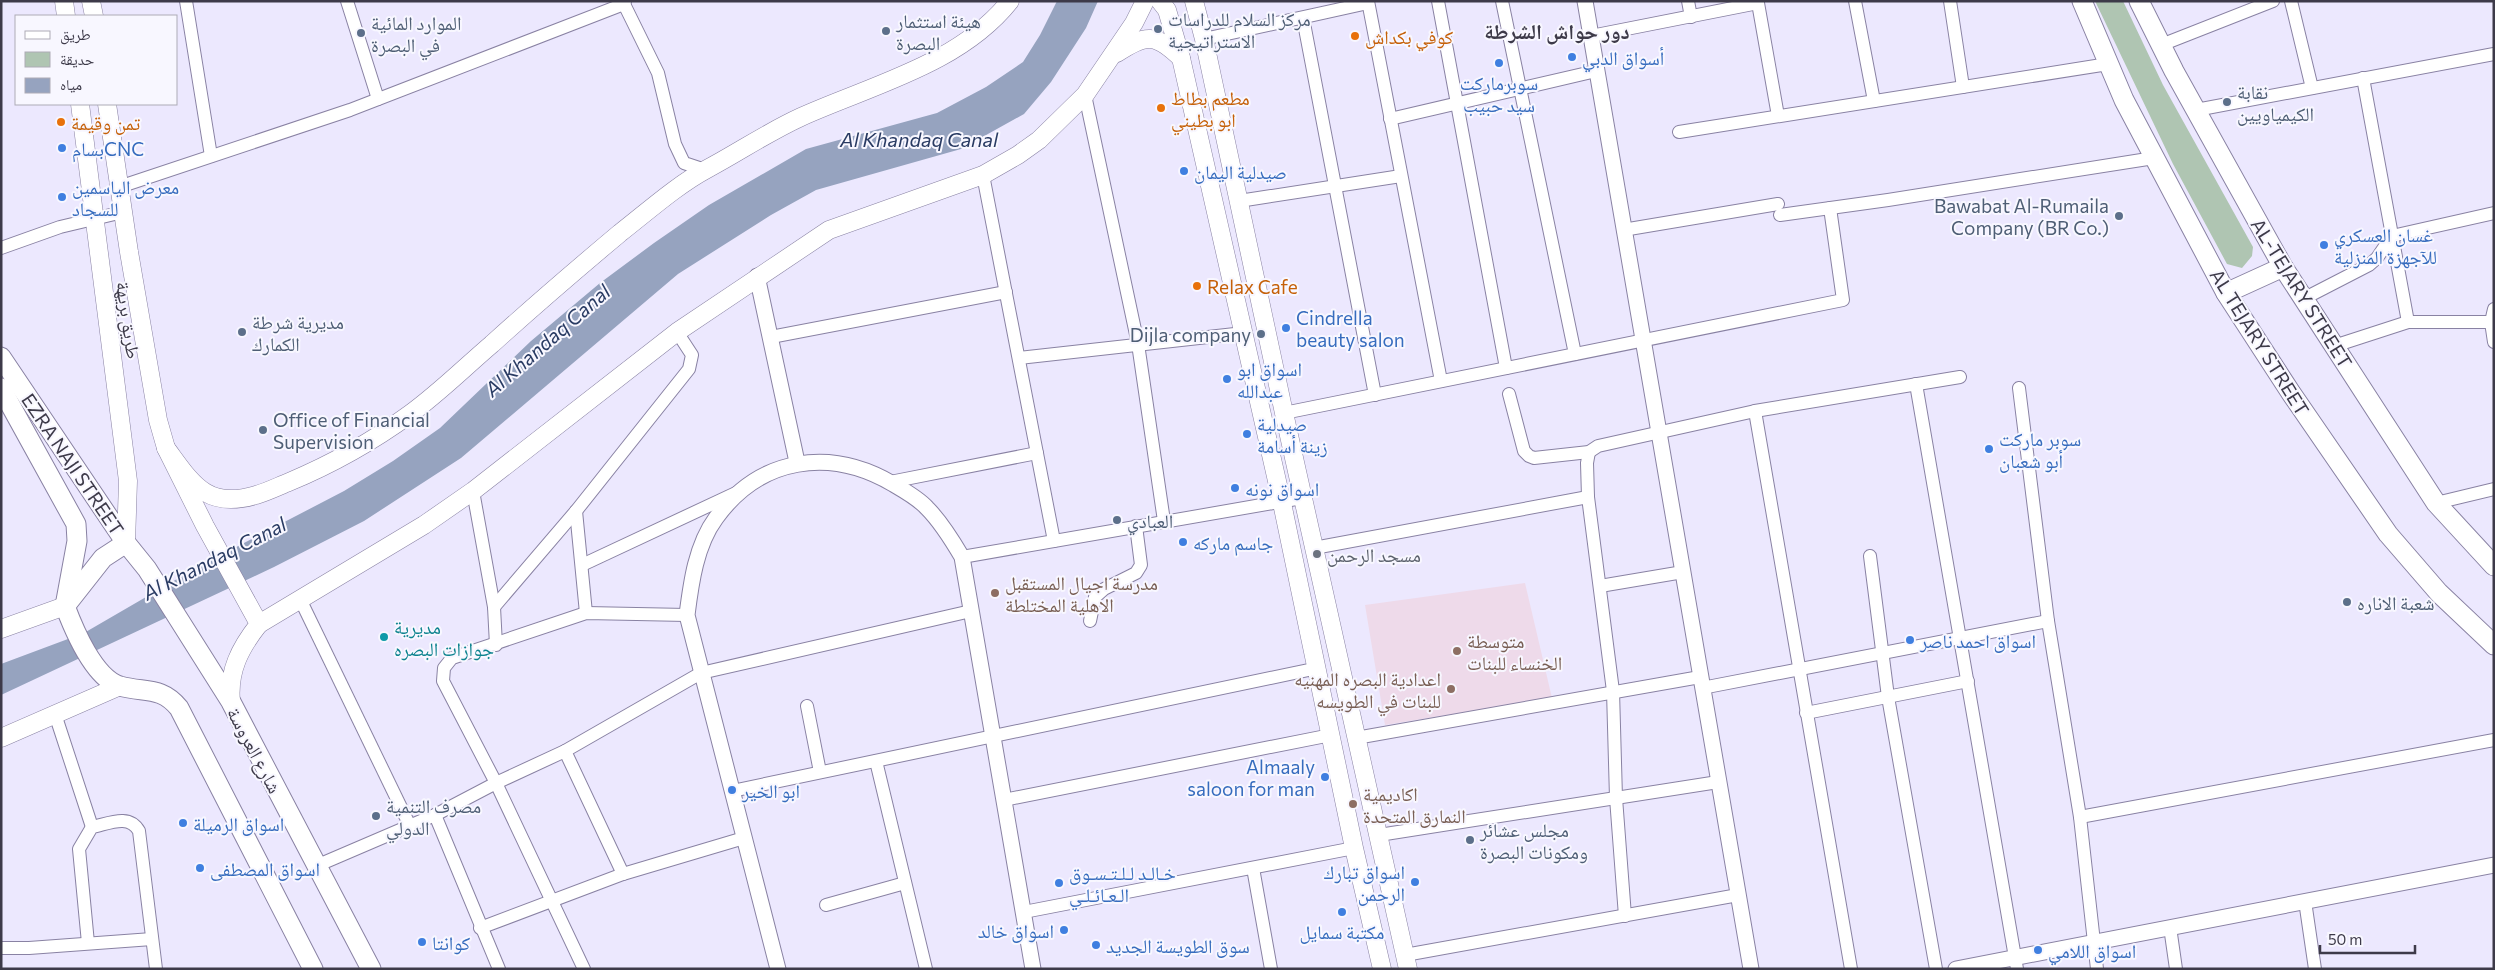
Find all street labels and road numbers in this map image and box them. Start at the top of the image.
street label: AL-TEJARY STREET [2247,214,2357,372]
street label: AL TEJARY STREET [2206,264,2314,420]
street label: طريق بريهة [111,280,146,360]
street label: EZRA NAJI STREET [17,389,129,539]
street label: شارع العروسة [222,703,287,797]

